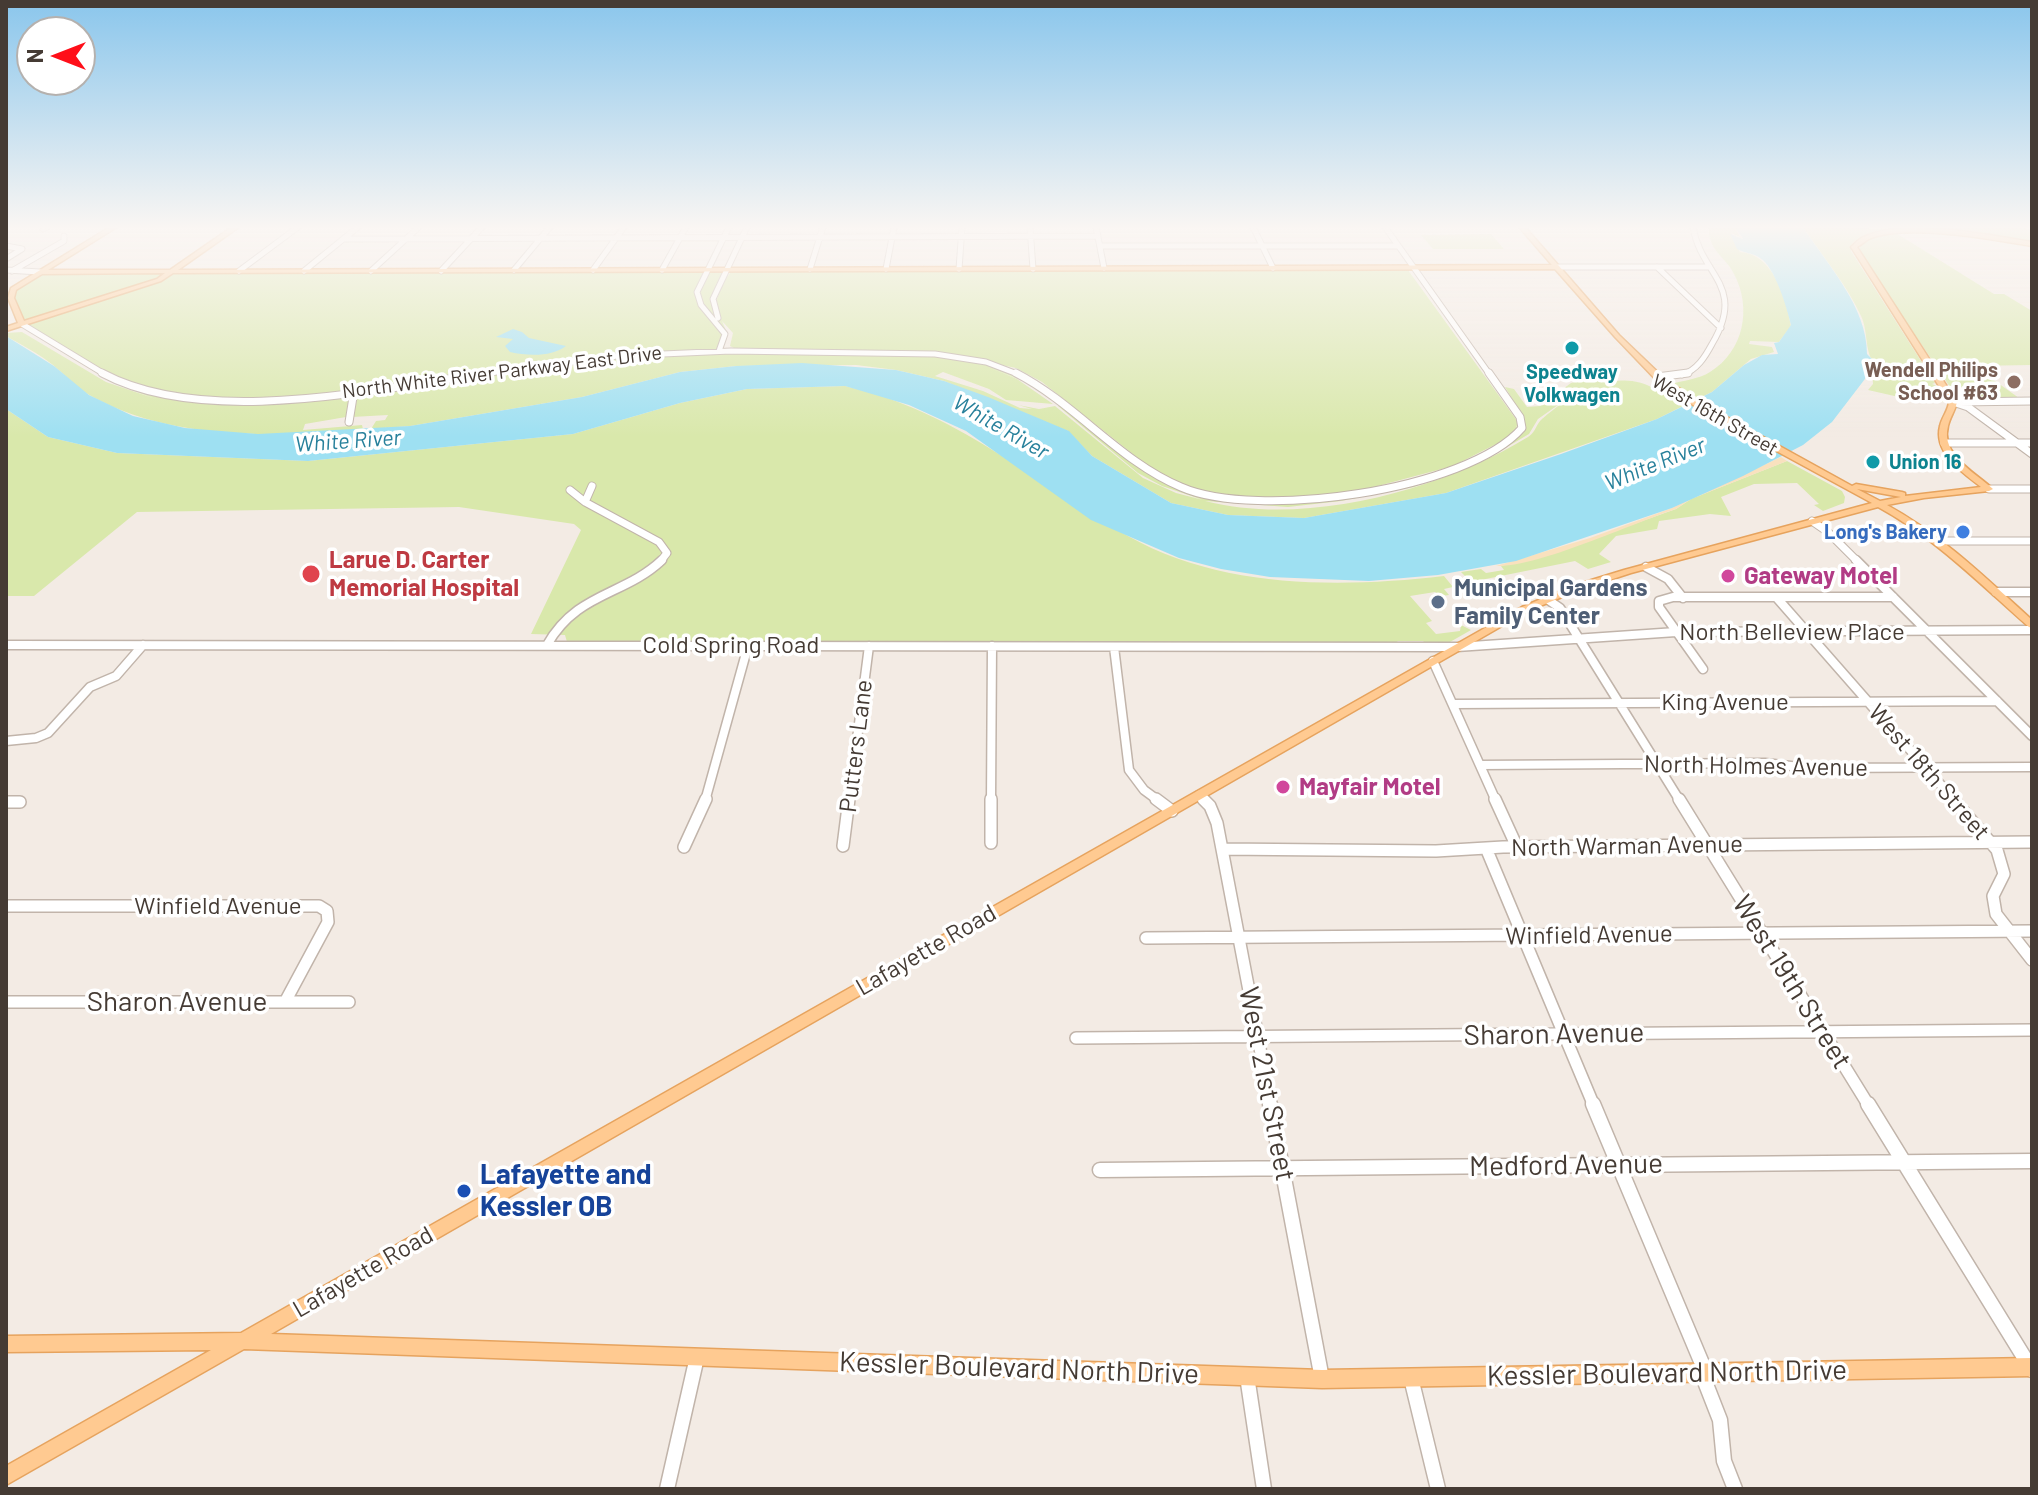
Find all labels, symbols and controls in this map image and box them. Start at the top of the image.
north arrow [16,16,96,96]
text: N [21,49,47,63]
marker: Speedway Volkwagen [1563,339,1581,357]
street label: North White River Parkway East Drive [341,340,663,404]
place label: Wendell Philips School #63 [1865,358,1998,405]
place label: Speedway Volkwagen [1524,360,1620,407]
street label: West 16th Street [1648,369,1782,461]
marker: Wendell Philips School #63 [2005,373,2023,391]
water label: White River [948,389,1054,465]
water label: White River [294,424,402,458]
water label: White River [1601,432,1709,496]
place label: Union 16 [1889,450,1962,474]
marker: Union 16 [1864,453,1882,471]
place label: Long's Bakery [1824,520,1947,544]
marker: Long's Bakery [1954,523,1972,541]
place label: Larue D. Carter Memorial Hospital [329,546,519,602]
place label: Gateway Motel [1744,562,1898,590]
marker: Larue D. Carter Memorial Hospital [300,563,322,585]
marker: Gateway Motel [1719,567,1737,585]
place label: Municipal Gardens Family Center [1454,574,1647,630]
marker: Municipal Gardens Family Center [1429,593,1447,611]
street label: North Belleview Place [1679,618,1905,646]
street label: Cold Spring Road [643,631,819,659]
street label: Putters Lane [834,678,878,814]
street label: King Avenue [1661,688,1789,716]
street label: West 18th Street [1862,698,1996,846]
street label: North Holmes Avenue [1644,750,1868,782]
place label: Mayfair Motel [1299,773,1441,801]
marker: Mayfair Motel [1274,778,1292,796]
street label: North Warman Avenue [1511,830,1743,862]
street label: West 19th Street [1725,889,1859,1075]
street label: Winfield Avenue [134,892,302,920]
street label: Lafayette Road [851,898,1001,1002]
street label: Winfield Avenue [1505,919,1673,951]
street label: West 21st Street [1232,984,1302,1184]
street label: Sharon Avenue [87,985,267,1019]
street label: Sharon Avenue [1463,1016,1645,1052]
street label: Medford Avenue [1469,1147,1663,1183]
place label: Lafayette and Kessler OB [480,1158,651,1224]
marker: Lafayette and Kessler OB [455,1182,473,1200]
street label: Lafayette Road [288,1220,438,1324]
street label: Kessler Boulevard North Drive [838,1345,1200,1391]
street label: Kessler Boulevard North Drive [1487,1353,1847,1393]

